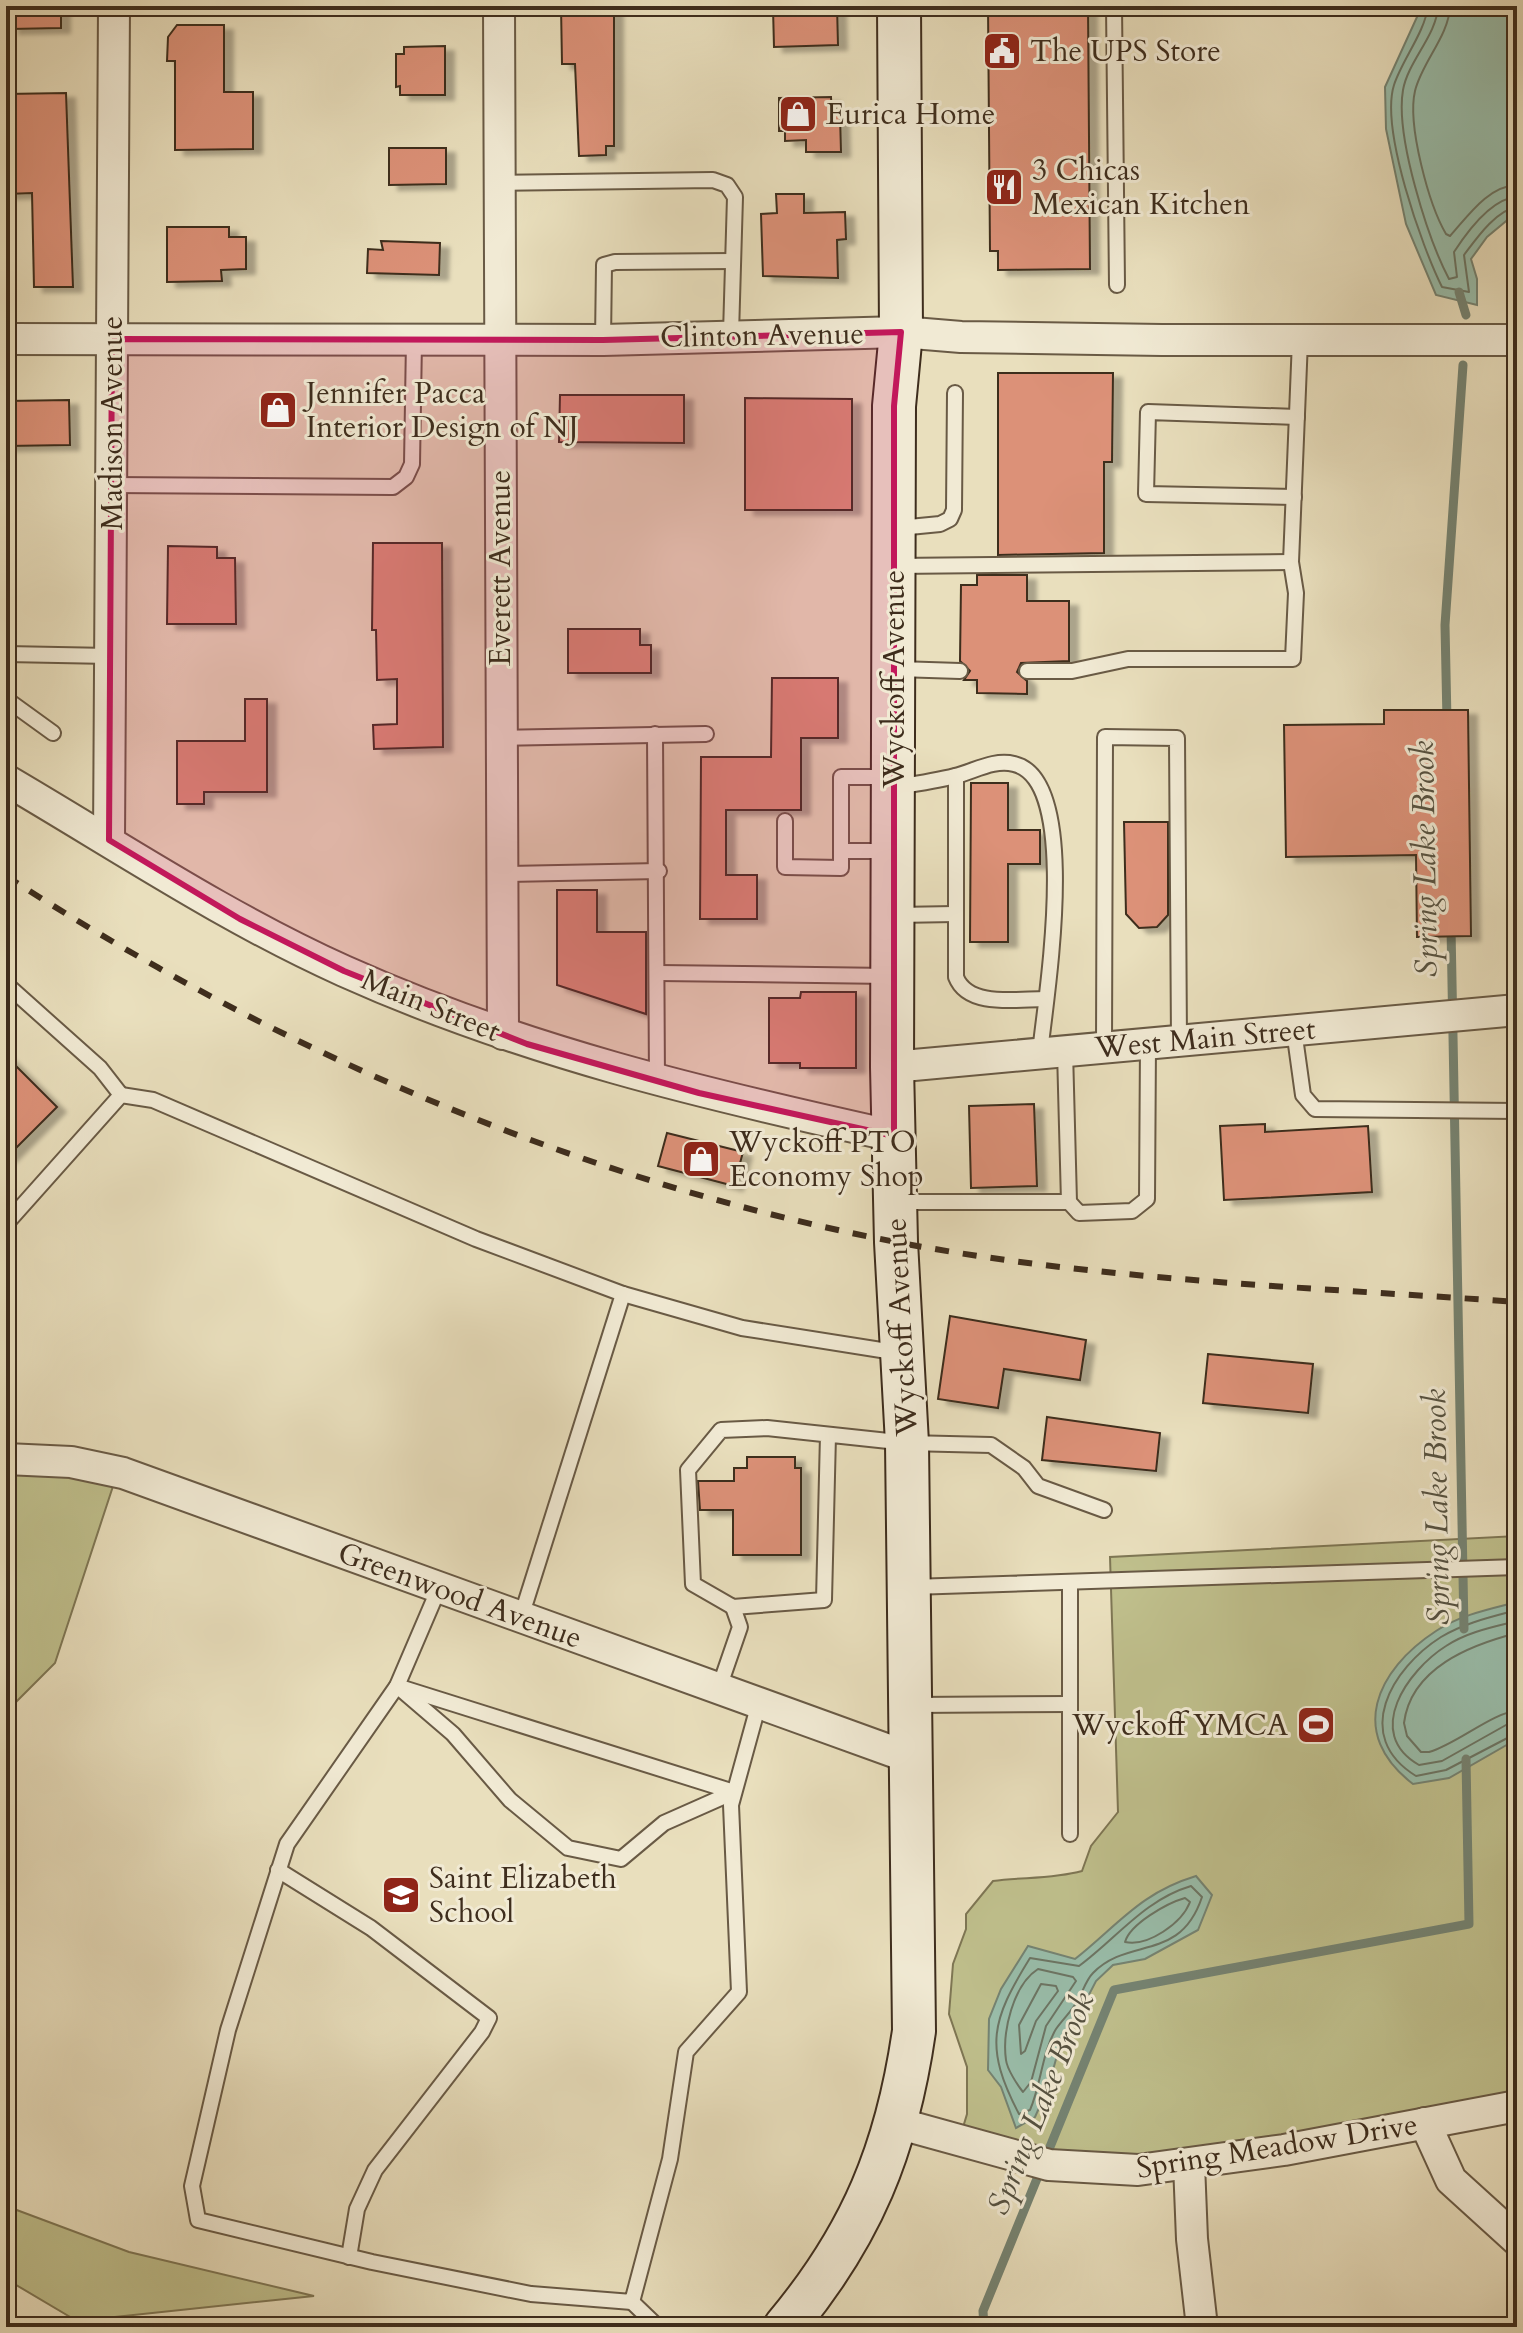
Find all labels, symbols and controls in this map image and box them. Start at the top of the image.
public building icon: The UPS Store [981,30,1023,72]
place label: The UPS Store [1030,31,1221,72]
shop icon: Eurica Home [777,93,819,135]
place label: Eurica Home [826,94,995,135]
place label: 3 Chicas Mexican Kitchen [1032,150,1250,225]
restaurant icon: 3 Chicas Mexican Kitchen [983,166,1025,208]
street label: Clinton Avenue [660,313,864,358]
street label: Madison Avenue [92,316,133,530]
place label: Jennifer Pacca Interior Design of NJ [302,373,579,448]
shop icon: Jennifer Pacca Interior Design of NJ [257,389,299,431]
street label: Everett Avenue [480,470,521,666]
street label: Wyckoff Avenue [874,570,915,789]
water label: Spring Lake Brook [1401,740,1449,978]
street label: Main Street [355,959,507,1052]
street label: West Main Street [1092,1008,1318,1069]
place label: Wyckoff PTO Economy Shop [728,1122,924,1197]
shop icon: Wyckoff PTO Economy Shop [680,1138,722,1180]
street label: Wyckoff Avenue [875,1217,928,1438]
water label: Spring Lake Brook [1413,1388,1461,1626]
street label: Greenwood Avenue [332,1532,587,1659]
sports icon: Wyckoff YMCA [1295,1704,1337,1746]
place label: Wyckoff YMCA [1071,1705,1289,1746]
place label: Saint Elizabeth School [429,1858,617,1933]
school or university icon: Saint Elizabeth School [380,1874,422,1916]
water label: Spring Lake Brook [976,1985,1106,2221]
street label: Spring Meadow Drive [1134,2104,1421,2189]

